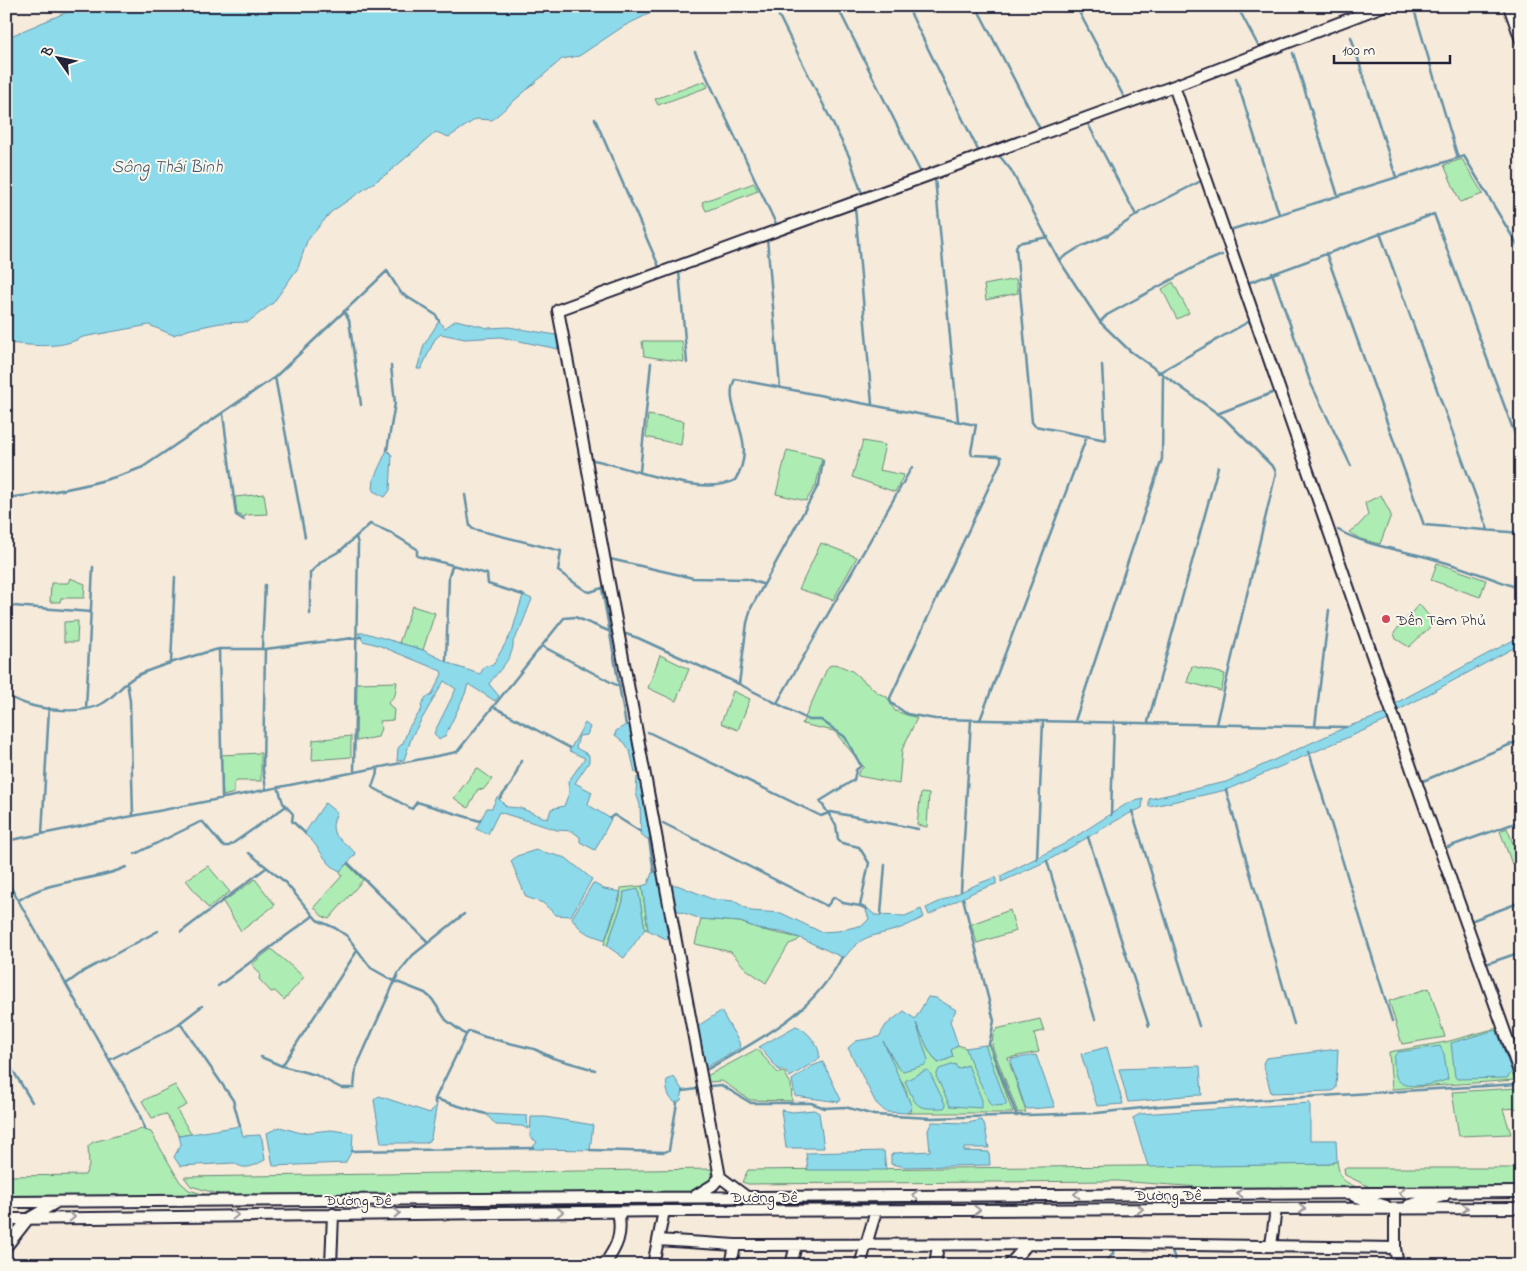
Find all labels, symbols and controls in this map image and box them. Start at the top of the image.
north arrow [32,32,82,82]
scale bar [1334,32,1451,64]
text: 100 m [1342,40,1375,62]
text: B [36,42,60,62]
water label: Sông Thái Bình [112,155,223,181]
place label: Đền Tam Phủ [1395,609,1486,633]
marker: Đền Tam Phủ [1380,613,1392,625]
street label: Đường Đê [1133,1184,1202,1208]
street label: Đường Đê [729,1186,798,1210]
one-way arrow [1398,1187,1406,1198]
one-way arrow [1235,1188,1243,1199]
street label: Đường Đê [323,1189,392,1213]
one-way arrow [1073,1189,1080,1199]
one-way arrow [910,1190,918,1200]
one-way arrow [1461,1203,1469,1213]
one-way arrow [1136,1204,1144,1214]
one-way arrow [1298,1204,1306,1214]
one-way arrow [974,1205,981,1215]
one-way arrow [556,1207,564,1217]
one-way arrow [394,1208,402,1218]
one-way arrow [232,1210,239,1220]
one-way arrow [69,1212,77,1222]

